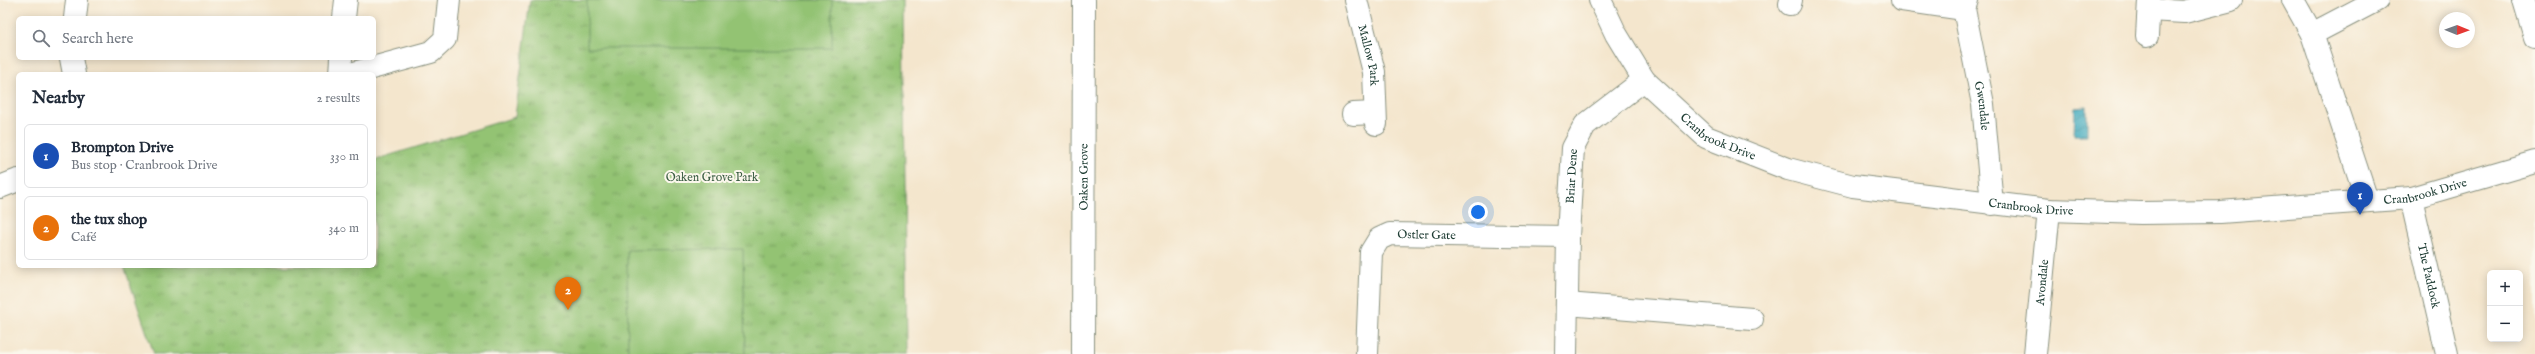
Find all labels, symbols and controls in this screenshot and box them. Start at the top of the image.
north arrow [2439,12,2475,48]
search box [16,16,376,60]
street label: Mallow Park [1355,23,1382,87]
icon: search [30,27,52,49]
text: Search here [62,29,133,48]
street label: Gwendale [1971,80,1993,132]
text: Nearby [32,88,85,109]
text: 2 results [316,90,360,107]
street label: Cranbrook Drive [1677,110,1759,163]
text: Brompton Drive [71,138,174,157]
street label: Oaken Grove [1076,143,1091,211]
text: 1 [44,148,48,165]
text: 330 m [330,148,359,165]
street label: Briar Dene [1562,148,1580,204]
text: Bus stop · Cranbrook Drive [71,157,218,174]
park label: Oaken Grove Park [666,170,759,185]
street label: Cranbrook Drive [2383,175,2469,207]
pin: 1 [2347,182,2373,215]
street label: Cranbrook Drive [1988,195,2074,218]
your location [1468,202,1488,222]
text: the tux shop [71,210,147,229]
text: 2 [43,220,49,237]
text: 340 m [329,220,359,237]
street label: Ostler Gate [1397,227,1456,243]
text: Café [71,229,97,246]
street label: The Paddock [2414,242,2444,310]
street label: Avondale [2032,258,2052,307]
map controls [2487,270,2523,342]
button: + [2487,270,2523,306]
pin: 2 [555,277,581,310]
button: − [2487,306,2523,342]

